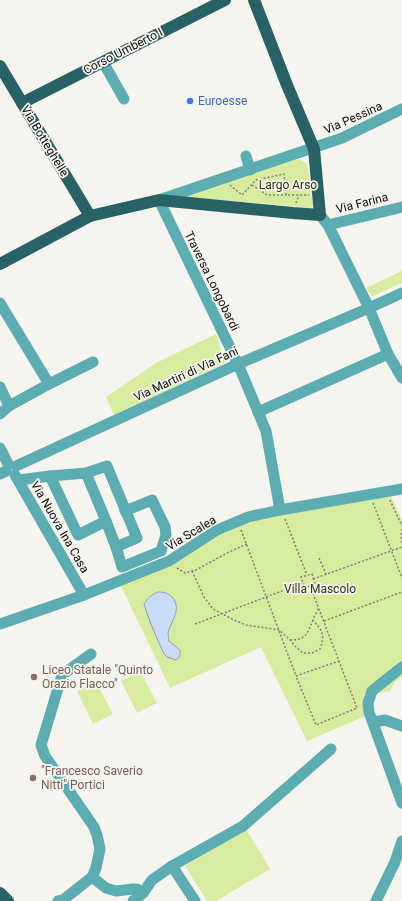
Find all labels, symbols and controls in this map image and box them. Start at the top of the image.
street label: Corso Umberto I [81,25,165,77]
place label: Euroesse [198,94,247,108]
marker: Euroesse [185,96,195,106]
street label: Via Pessina [322,99,384,137]
street label: Via Botteghelle [18,103,72,179]
park label: Largo Arso [259,178,317,192]
street label: Via Farina [335,190,389,216]
street label: Traversa Longobardi [182,229,242,333]
street label: Via Martiri di Via Fani [132,344,240,404]
street label: Via Nuova Ina Casa [28,479,92,575]
street label: Via Scalea [163,513,219,553]
park label: Villa Mascolo [284,582,356,596]
place label: Liceo Statale "Quinto Orazio Flacco" [42,663,153,691]
marker: Liceo Statale "Quinto Orazio Flacco" [29,672,39,682]
place label: "Francesco Saverio Nitti" Portici [41,764,143,792]
marker: "Francesco Saverio Nitti" Portici [28,773,38,783]

